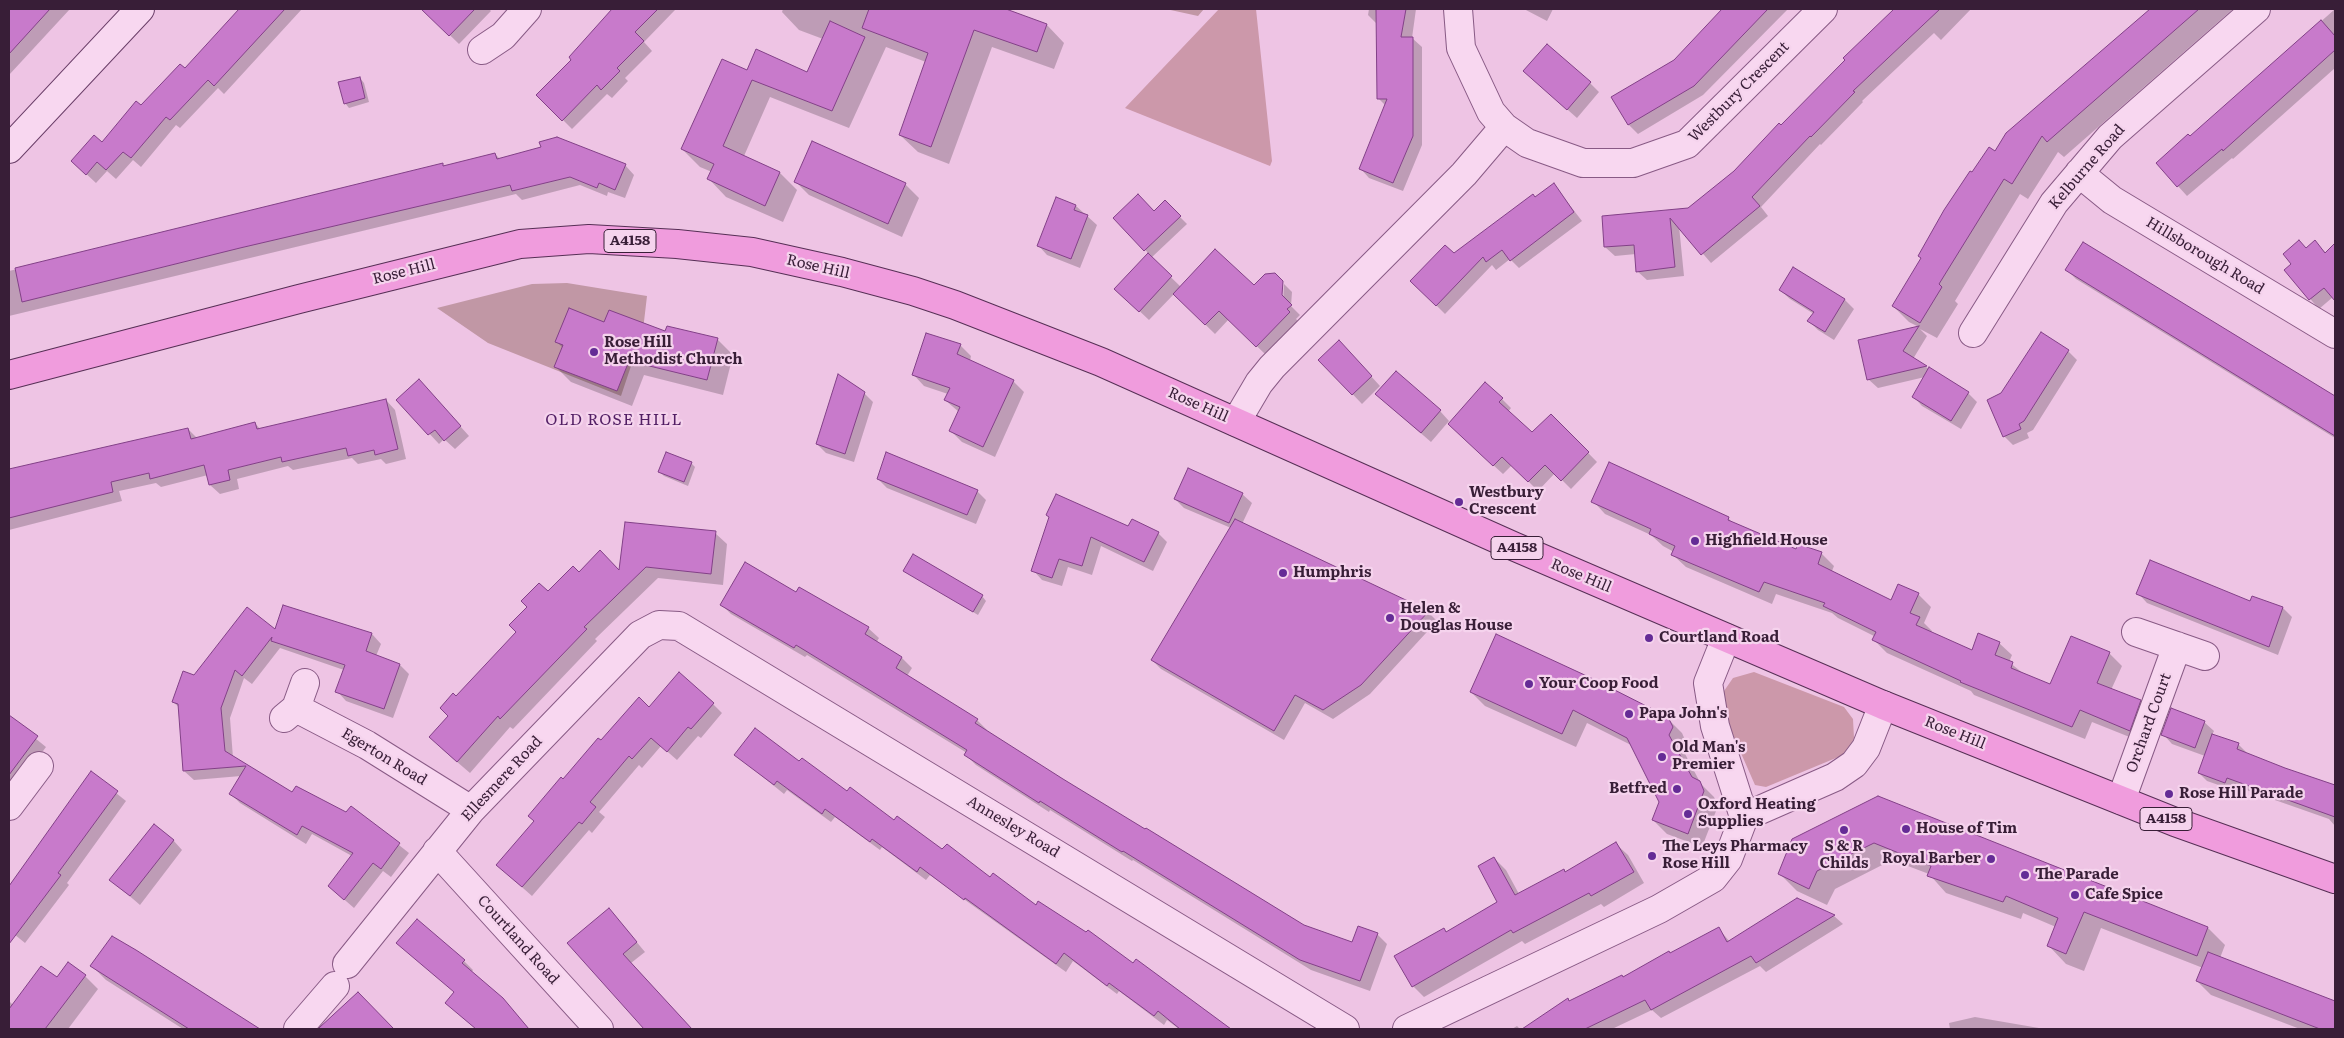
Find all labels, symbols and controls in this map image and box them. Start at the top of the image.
street label: Westbury Crescent [1685,38,1793,146]
street label: Kelburne Road [2045,121,2129,213]
street label: Hillsborough Road [2143,214,2267,298]
road number: A4158 [604,230,656,252]
street label: Rose Hill [785,251,851,283]
street label: Rose Hill [371,256,437,288]
place label: Rose Hill Methodist Church [604,334,743,369]
marker: Rose Hill Methodist Church [588,346,600,358]
street label: Rose Hill [1165,384,1231,426]
district label: OLD ROSE HILL [544,410,684,430]
place label: Westbury Crescent [1469,484,1544,519]
marker: Westbury Crescent [1453,496,1465,508]
place label: Highfield House [1705,532,1828,550]
marker: Highfield House [1689,535,1701,547]
road number: A4158 [1491,536,1543,560]
street label: Rose Hill [1548,555,1614,597]
place label: Humphris [1293,564,1371,582]
marker: Humphris [1277,567,1289,579]
place label: Helen & Douglas House [1400,600,1512,635]
marker: Helen & Douglas House [1384,612,1396,624]
place label: Courtland Road [1659,629,1779,647]
marker: Courtland Road [1643,632,1655,644]
street label: Orchard Court [2123,671,2175,775]
place label: Your Coop Food [1539,675,1659,693]
marker: Your Coop Food [1523,678,1535,690]
place label: Papa John's [1639,705,1727,723]
marker: Papa John's [1623,708,1635,720]
street label: Rose Hill [1922,713,1988,753]
street label: Egerton Road [338,724,430,790]
street label: Ellesmere Road [458,733,546,825]
place label: Old Man's Premier [1672,739,1746,774]
marker: Old Man's Premier [1656,751,1668,763]
place label: Betfred [1609,780,1667,798]
marker: Betfred [1671,783,1683,795]
place label: Rose Hill Parade [2179,785,2303,803]
marker: Rose Hill Parade [2163,788,2175,800]
street label: Annesley Road [963,792,1063,862]
place label: Oxford Heating Supplies [1698,796,1816,831]
marker: Oxford Heating Supplies [1682,808,1694,820]
road number: A4158 [2140,808,2192,831]
place label: House of Tim [1916,820,2017,838]
marker: House of Tim [1900,823,1912,835]
marker: S & R Childs [1838,824,1850,836]
place label: The Leys Pharmacy Rose Hill [1662,838,1808,873]
place label: S & R Childs [1819,838,1869,873]
marker: The Leys Pharmacy Rose Hill [1646,850,1658,862]
place label: Royal Barber [1882,850,1981,868]
marker: Royal Barber [1985,853,1997,865]
place label: The Parade [2035,866,2119,884]
marker: The Parade [2019,869,2031,881]
place label: Cafe Spice [2085,886,2163,904]
marker: Cafe Spice [2069,889,2081,901]
street label: Courtland Road [473,892,563,988]

